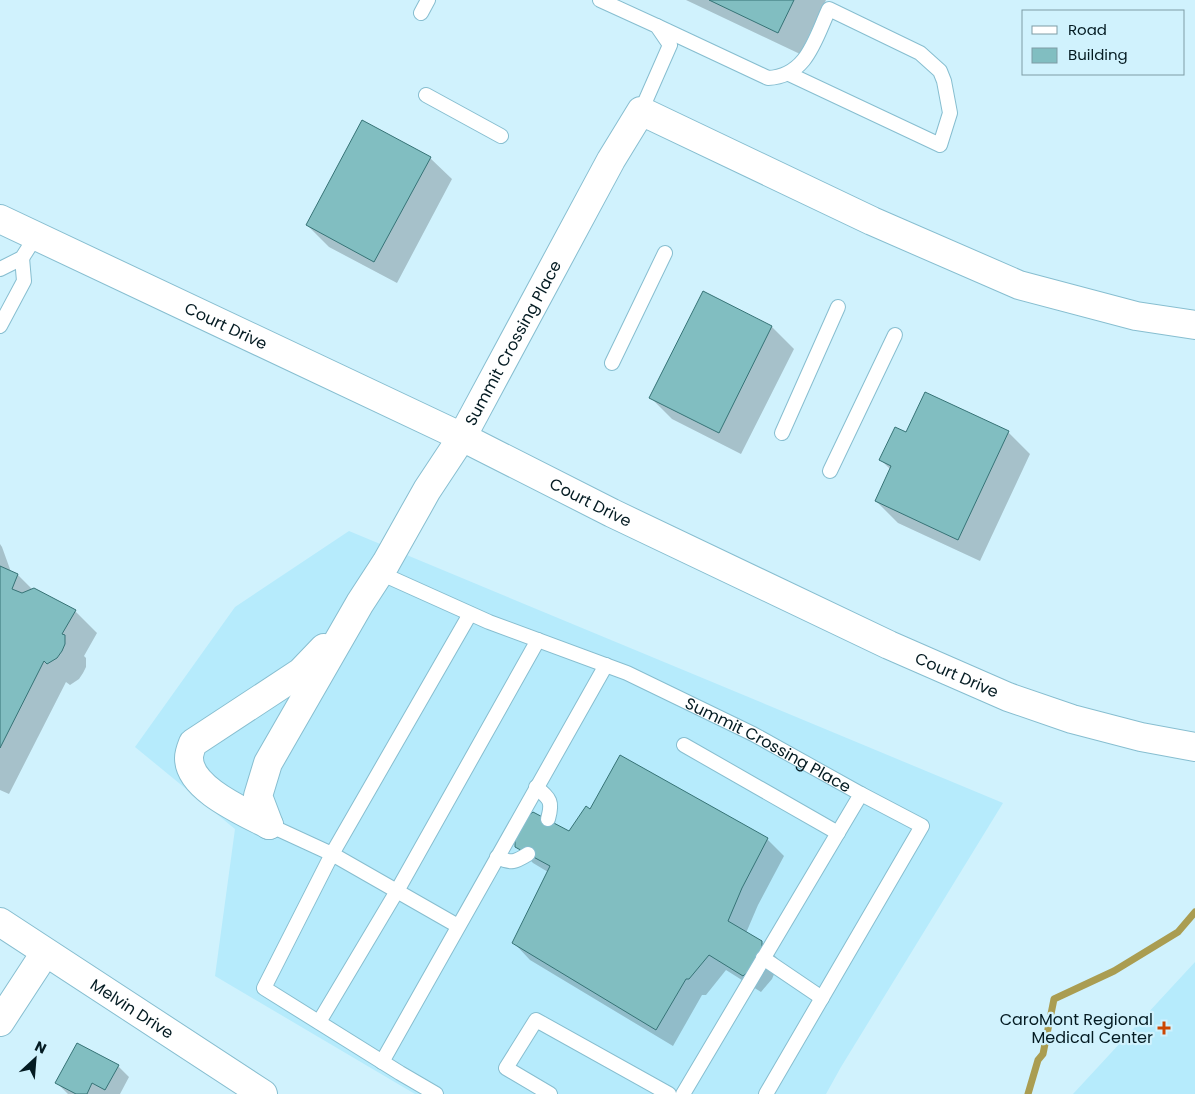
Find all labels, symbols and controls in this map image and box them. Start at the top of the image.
legend [1022,10,1185,75]
text: Road [1068,19,1107,40]
text: Building [1068,44,1128,65]
street label: Summit Crossing Place [459,256,567,430]
street label: Court Drive [181,296,271,355]
street label: Court Drive [546,472,636,532]
street label: Court Drive [912,646,1002,703]
street label: Summit Crossing Place [681,691,856,798]
street label: Melvin Drive [86,973,178,1044]
place label: CaroMont Regional Medical Center [1000,1008,1153,1049]
marker: CaroMont Regional Medical Center [1157,1021,1171,1035]
north arrow [10,1034,60,1084]
text: N [32,1036,50,1059]

